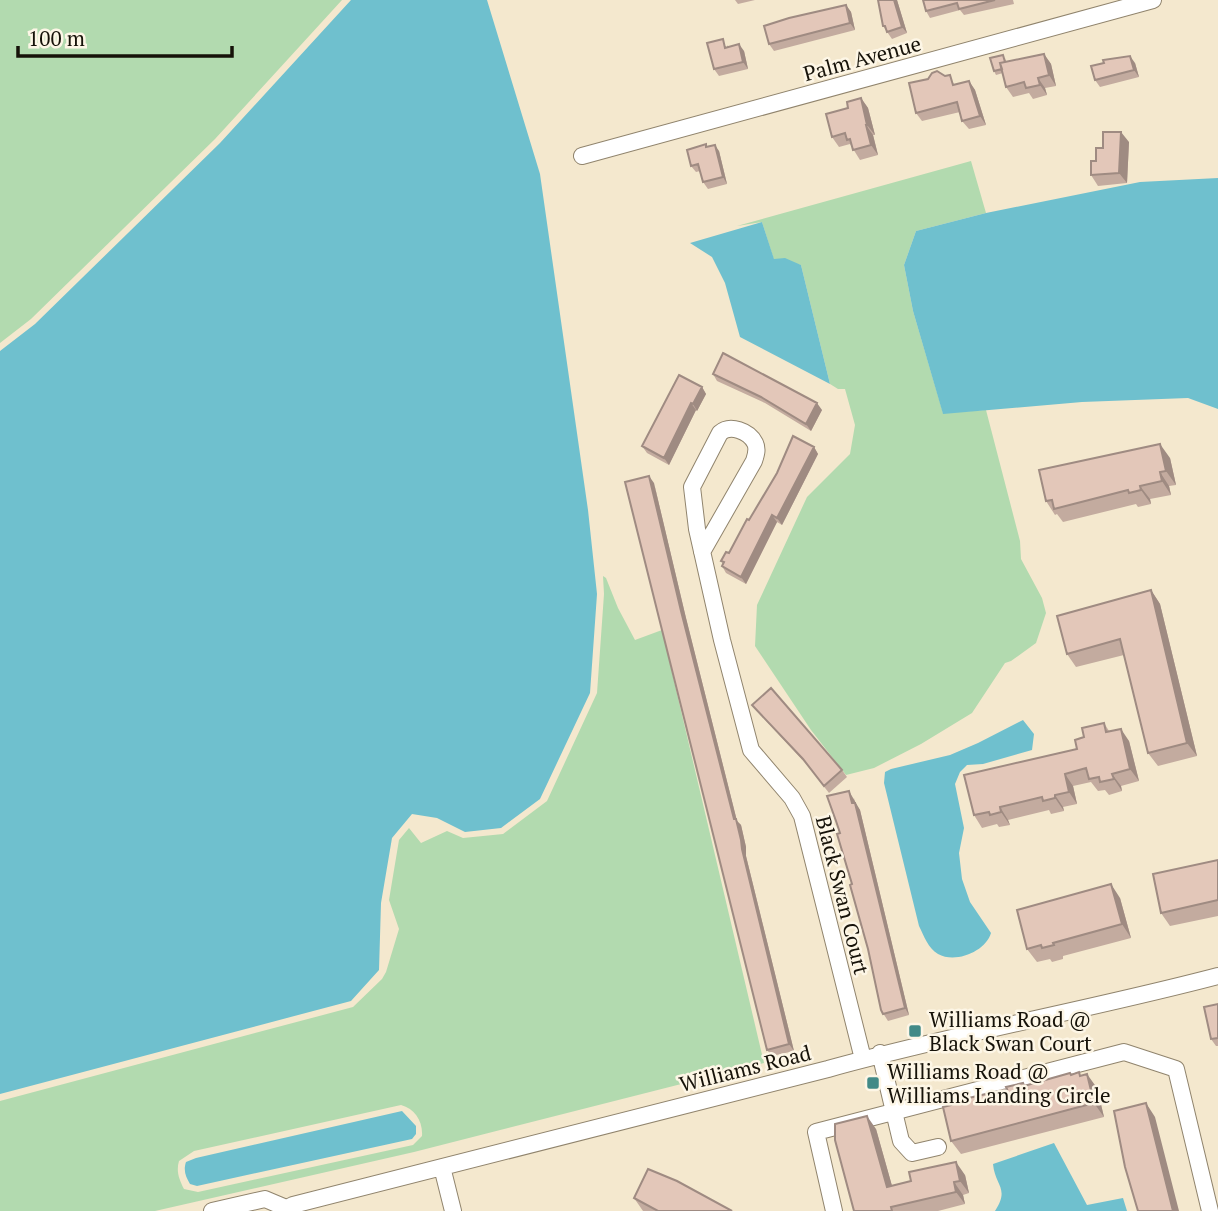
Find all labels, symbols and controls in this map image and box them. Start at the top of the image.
scale bar [18,14,231,58]
text: 100 m [28,24,85,52]
street label: Palm Avenue [800,29,924,87]
street label: Black Swan Court [810,813,876,978]
place label: Williams Road @ Black Swan Court [929,1005,1092,1057]
marker: Williams Road @ Black Swan Court [907,1023,923,1039]
street label: Williams Road [676,1038,814,1098]
place label: Williams Road @ Williams Landing Circle [887,1057,1111,1109]
marker: Williams Road @ Williams Landing Circle [865,1075,881,1091]

